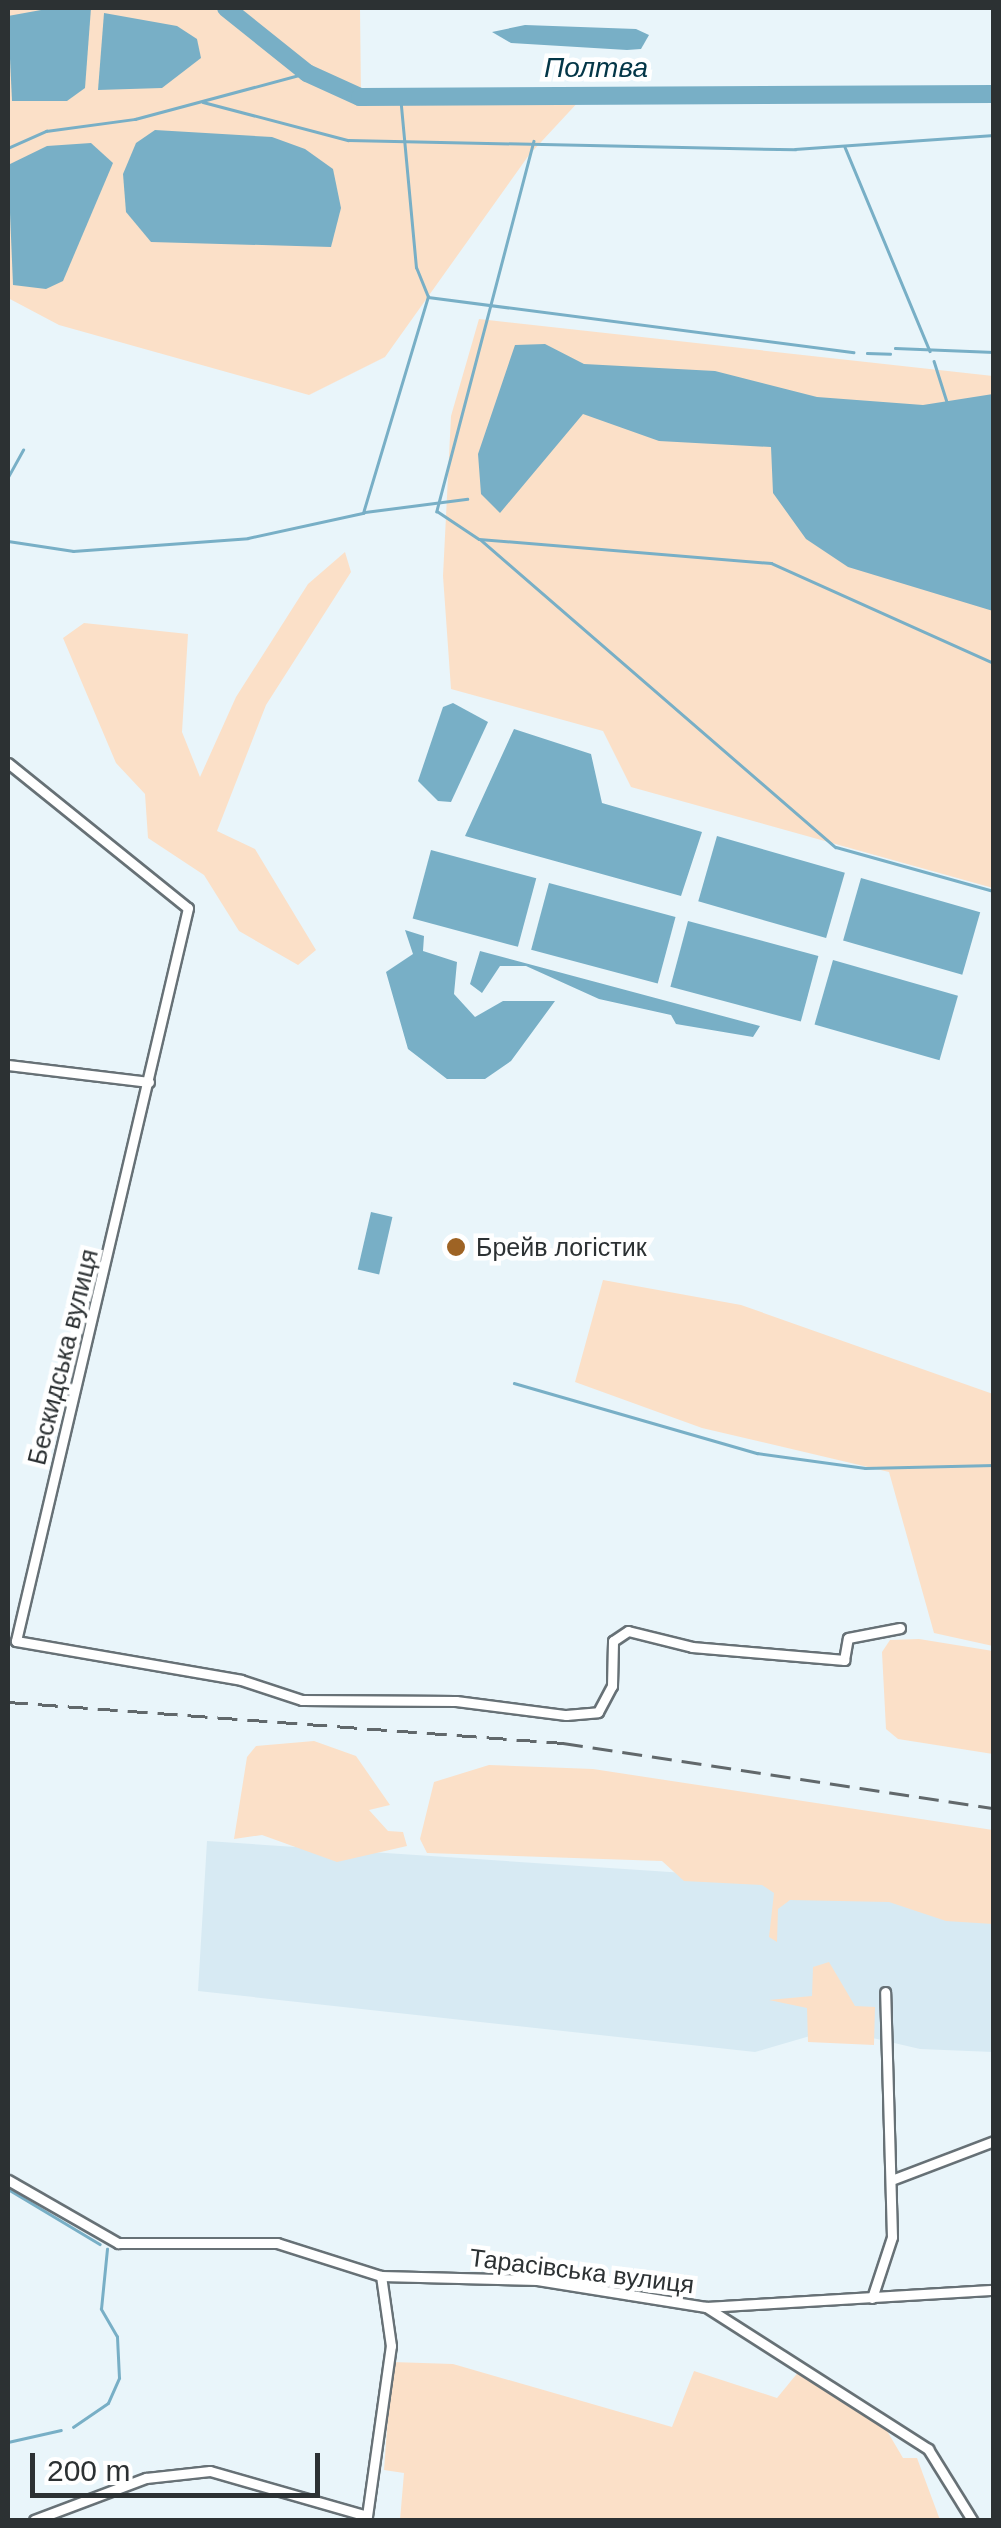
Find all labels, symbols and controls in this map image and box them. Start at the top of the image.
water label: Полтва [544,51,648,85]
place label: Брейв логістик [476,1232,647,1262]
marker: Брейв логістик [445,1236,467,1258]
street label: Бескидська вулиця [22,1246,104,1468]
street label: Тарасівська вулиця [468,2242,696,2300]
scale bar [35,2433,325,2495]
text: 200 m [47,2454,130,2487]

